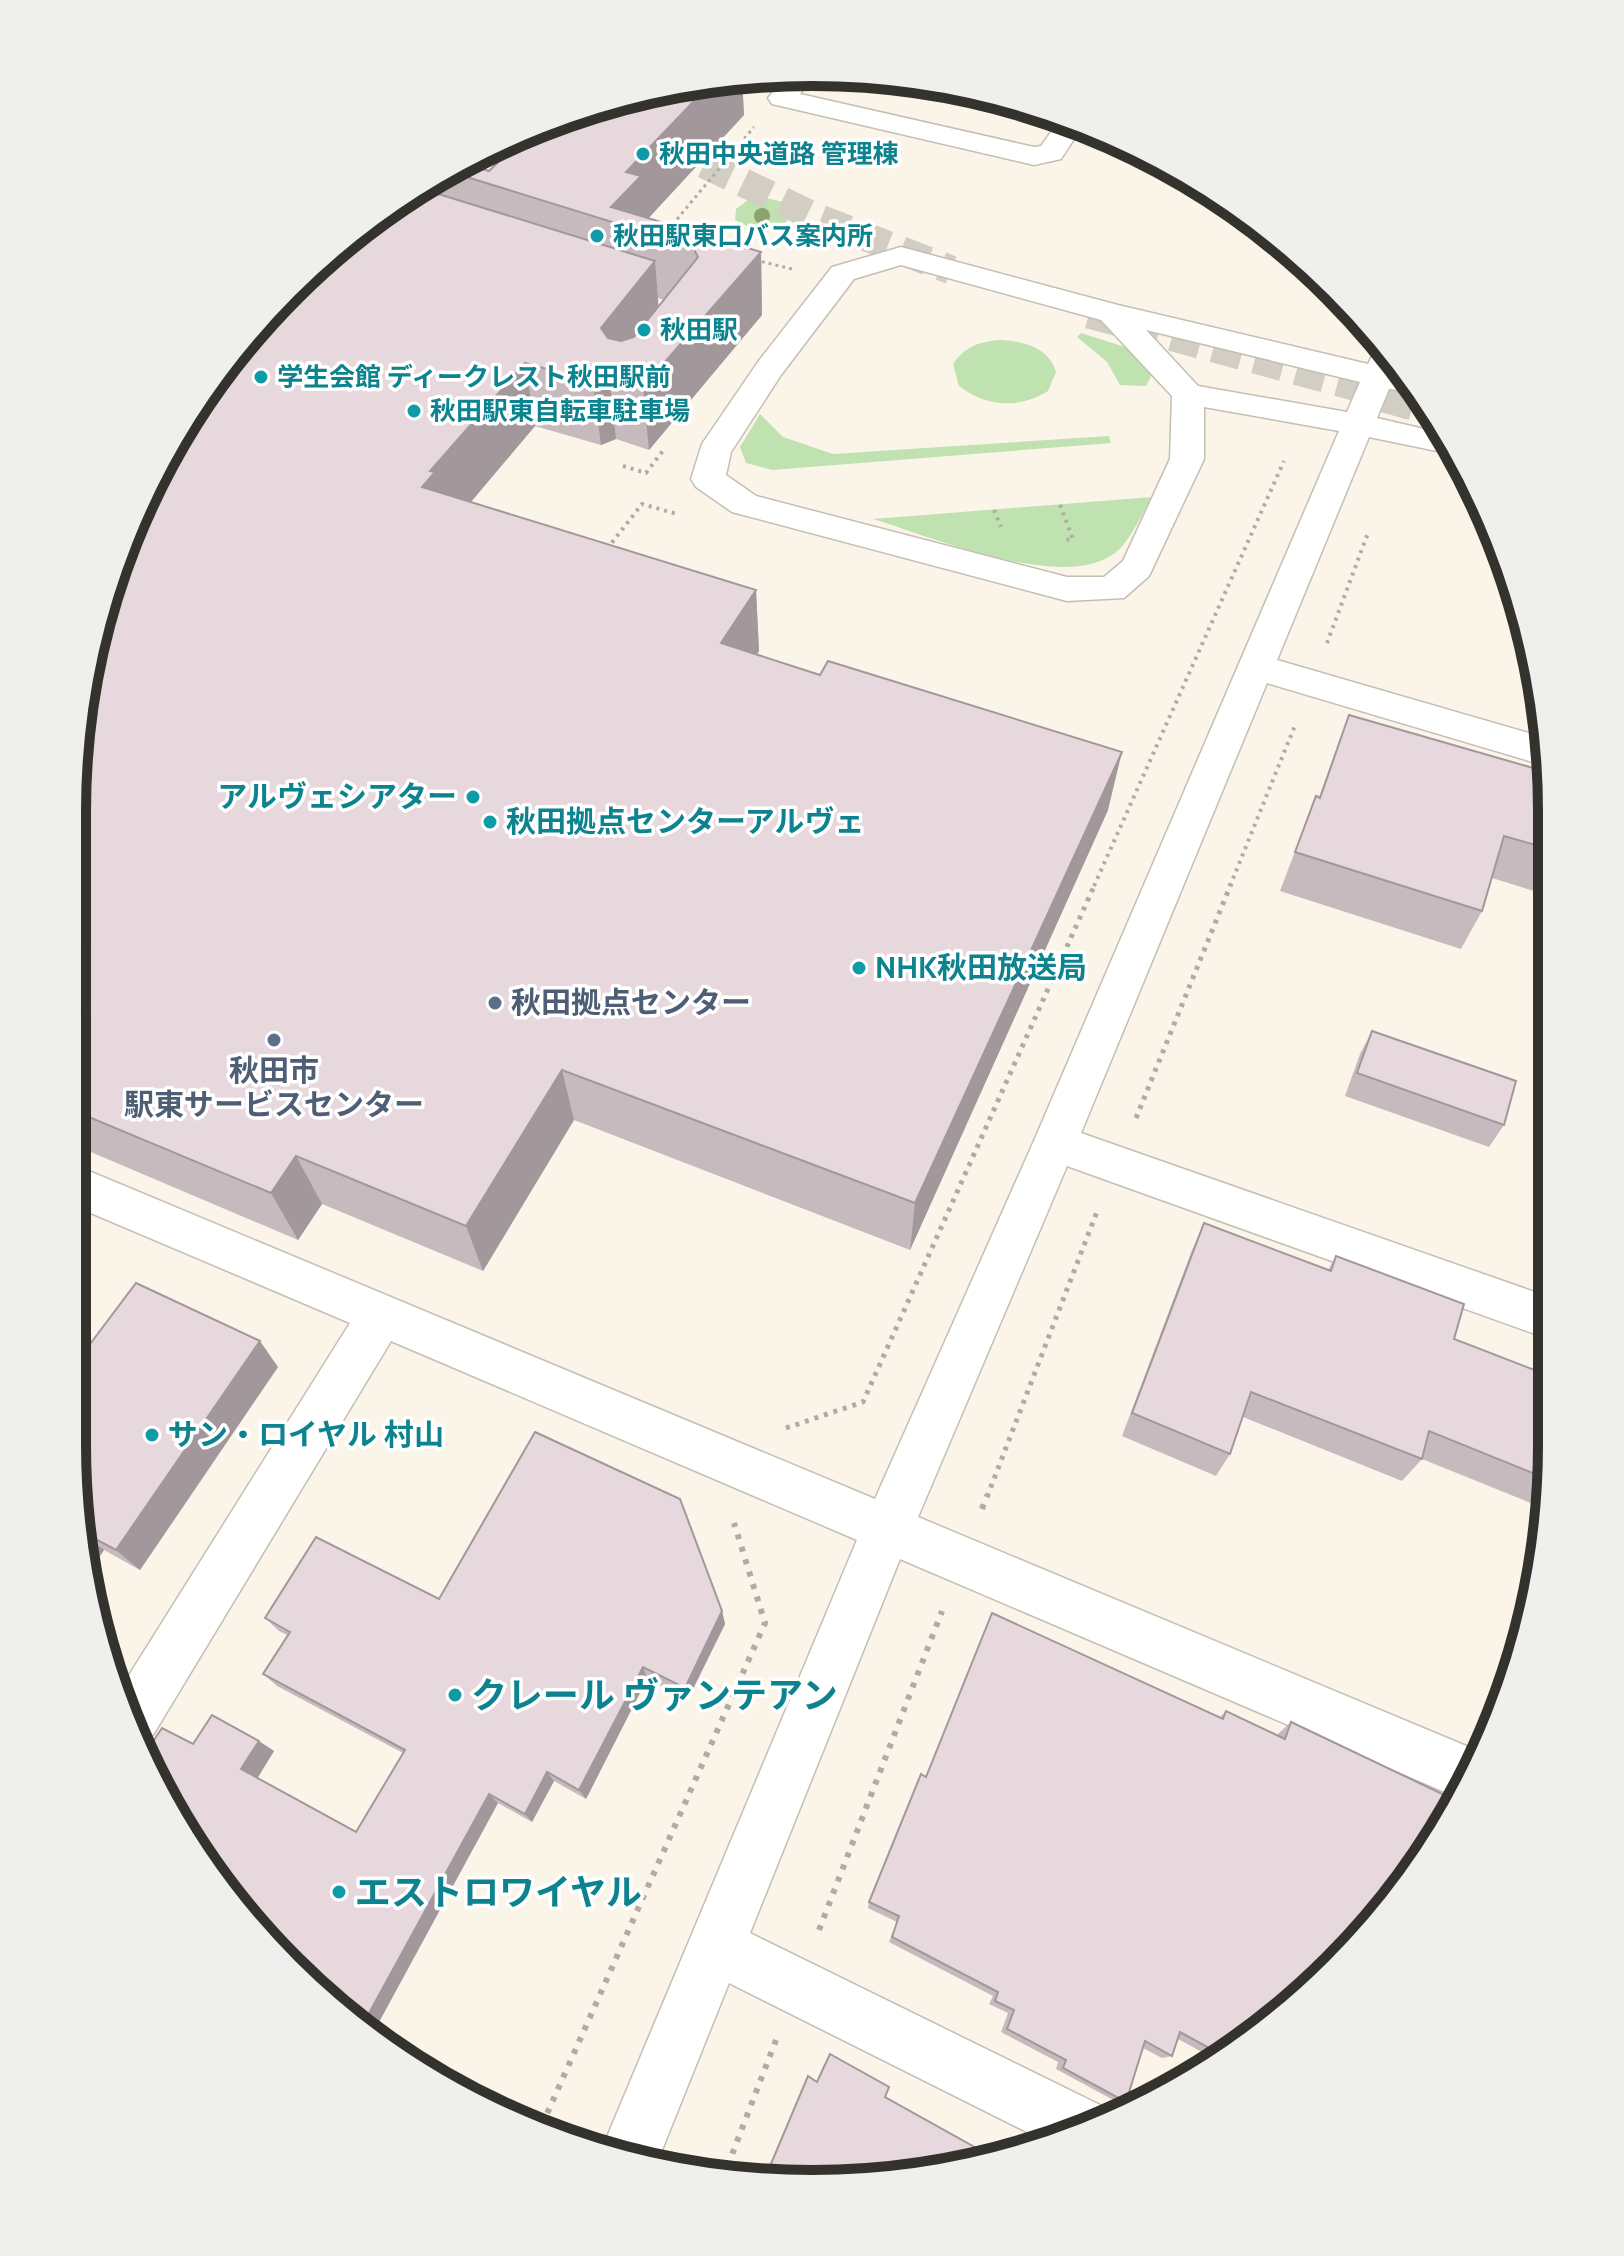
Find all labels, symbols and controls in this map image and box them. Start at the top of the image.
place label: 秋田中央道路 管理棟 [659,138,899,170]
marker: 秋田中央道路 管理棟 [634,145,652,163]
place label: 秋田駅東口バス案内所 [613,220,873,252]
marker: 秋田駅東口バス案内所 [588,227,606,245]
place label: 秋田駅 [660,314,738,346]
marker: 秋田駅 [635,321,653,339]
place label: 学生会館 ディークレスト秋田駅前 [277,361,671,393]
marker: 学生会館 ディークレスト秋田駅前 [252,368,270,386]
place label: 秋田駅東自転車駐車場 [430,395,690,427]
marker: 秋田駅東自転車駐車場 [405,402,423,420]
place label: アルヴェシアター [217,778,457,815]
marker: アルヴェシアター [464,788,482,806]
place label: 秋田拠点センターアルヴェ [506,803,865,840]
marker: 秋田拠点センターアルヴェ [481,813,499,831]
place label: NHK秋田放送局 [875,949,1087,986]
marker: NHK秋田放送局 [850,959,868,977]
place label: 秋田拠点センター [511,984,751,1021]
marker: 秋田拠点センター [486,994,504,1012]
marker: 秋田市 駅東サービスセンター [265,1031,283,1049]
place label: 秋田市 駅東サービスセンター [124,1052,424,1123]
place label: サン・ロイヤル 村山 [168,1416,444,1453]
marker: サン・ロイヤル 村山 [143,1426,161,1444]
place label: クレール ヴァンテアン [471,1673,838,1717]
marker: クレール ヴァンテアン [446,1686,464,1704]
place label: エストロワイヤル [355,1870,642,1914]
marker: エストロワイヤル [330,1883,348,1901]

